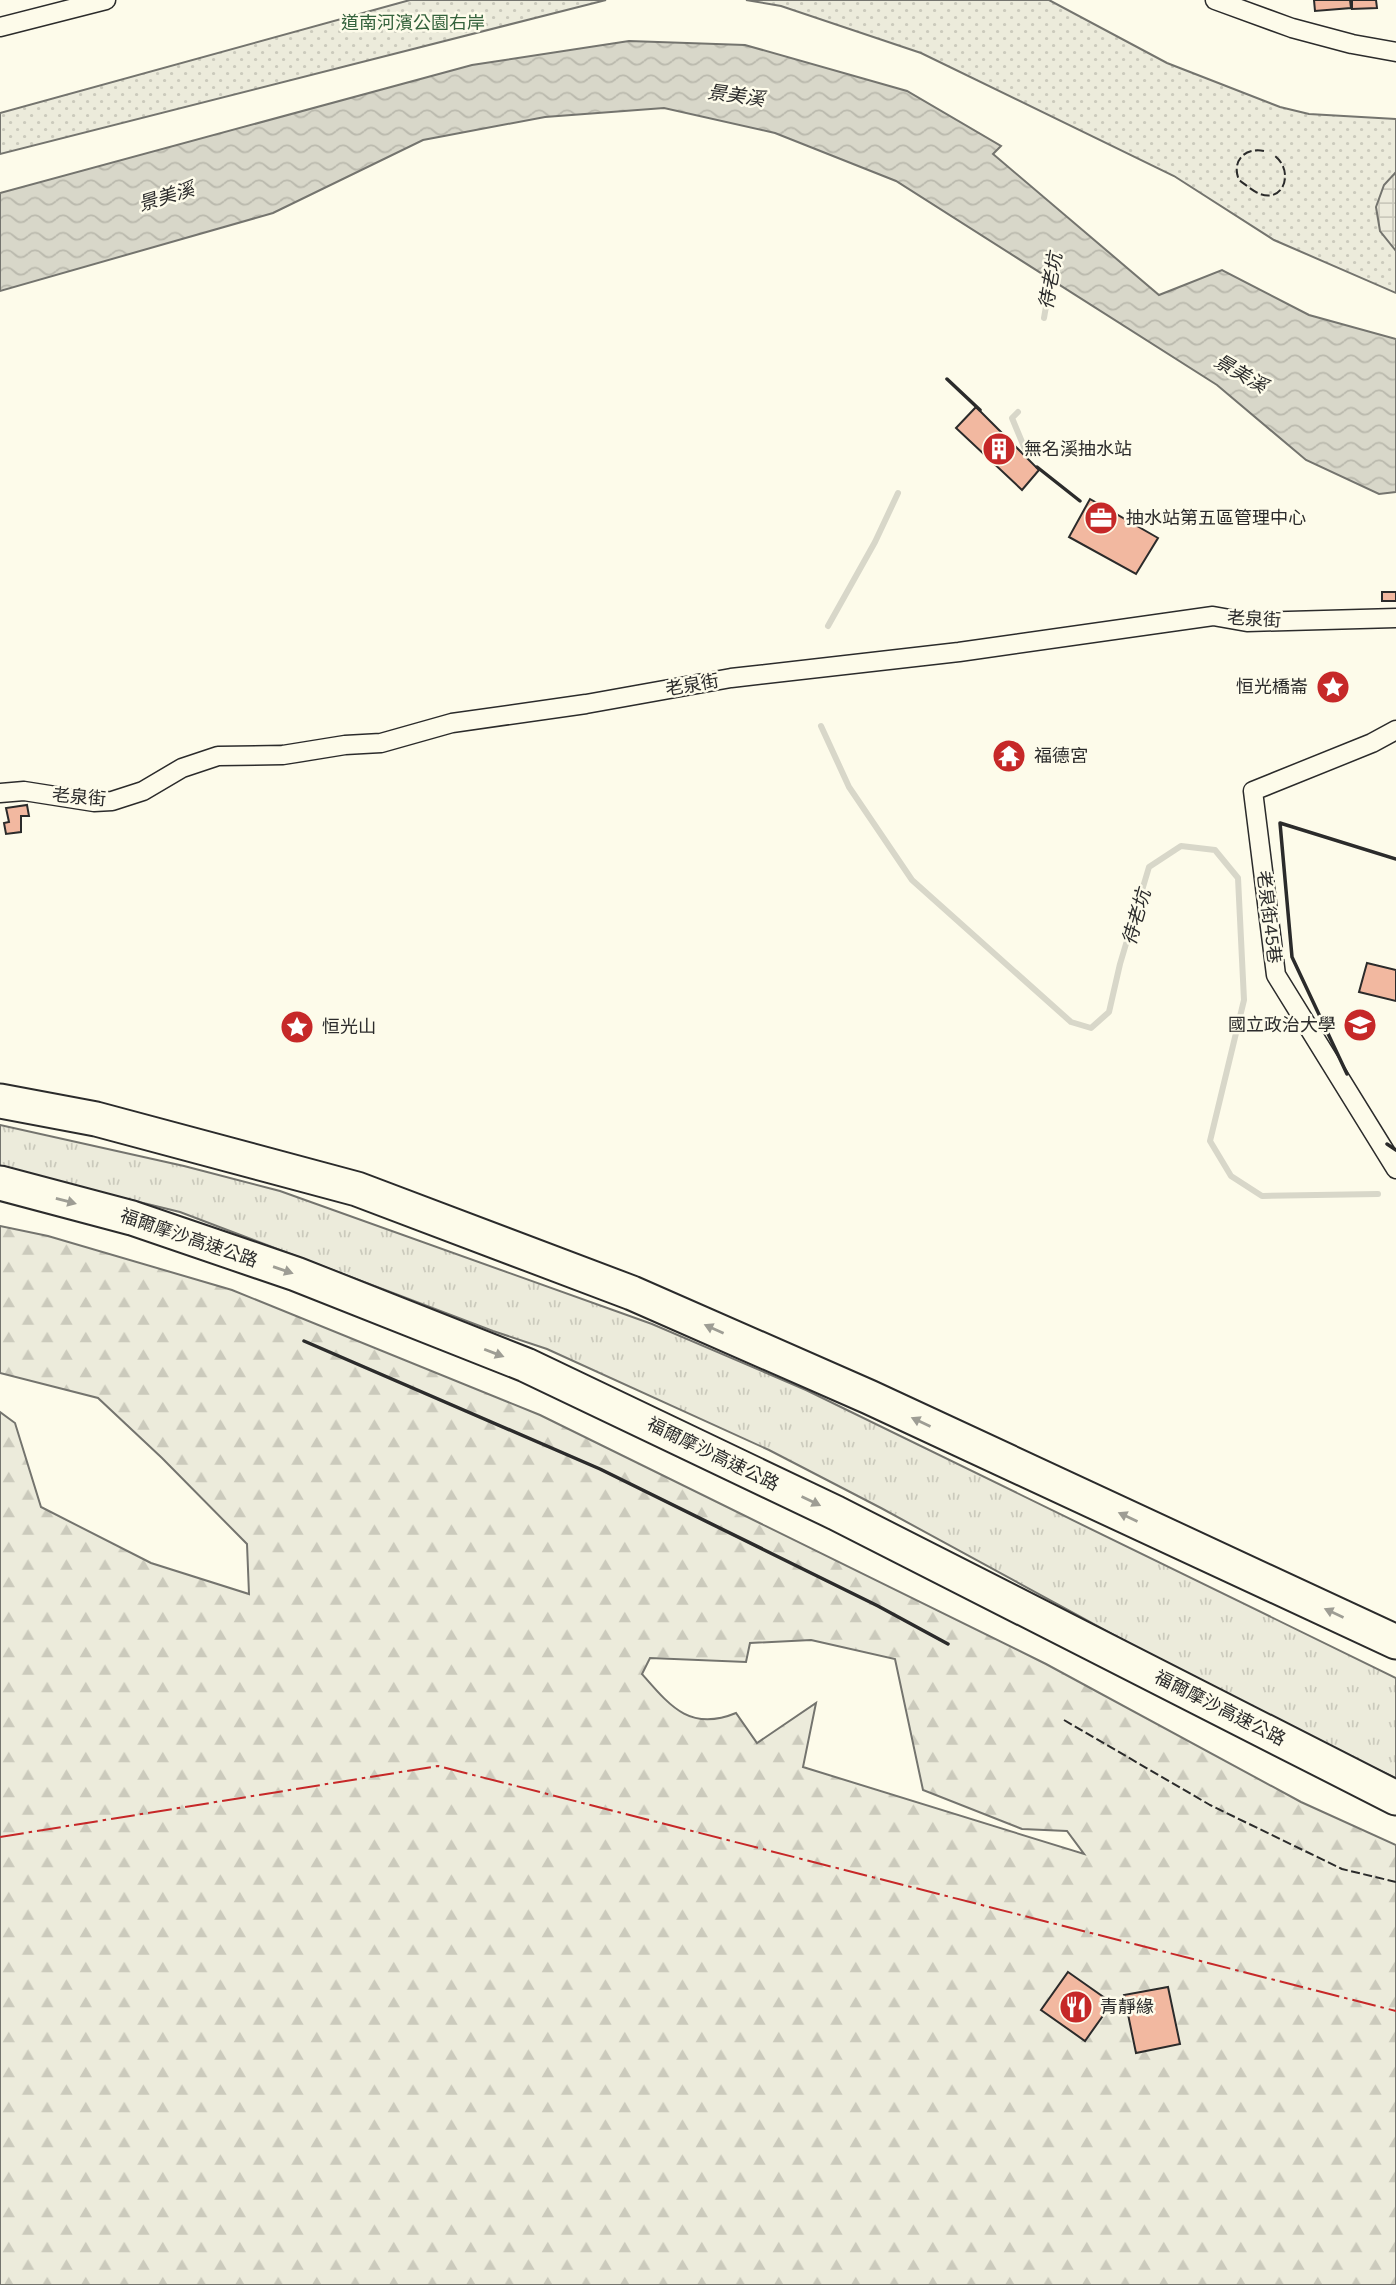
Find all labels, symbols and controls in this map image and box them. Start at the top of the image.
park label: 道南河濱公園右岸 [341,12,485,34]
water label: 景美溪 [706,80,769,111]
water label: 景美溪 [136,176,200,216]
water label: 待老坑 [1034,248,1067,311]
water label: 景美溪 [1210,349,1274,399]
building icon: 無名溪抽水站 [980,430,1018,468]
place label: 無名溪抽水站 [1024,438,1132,460]
office icon: 抽水站第五區管理中心 [1082,499,1120,537]
place label: 抽水站第五區管理中心 [1126,507,1306,529]
street label: 老泉街 [1226,607,1282,631]
place icon: 恒光橋崙 [1314,668,1352,706]
street label: 老泉街 [664,669,720,701]
place label: 恒光橋崙 [1236,676,1308,698]
temple icon: 福德宮 [990,737,1028,775]
place label: 福德宮 [1034,745,1088,767]
street label: 老泉街 [51,784,107,810]
street label: 老泉街45巷 [1252,869,1286,965]
water label: 待老坑 [1118,884,1156,948]
school or university icon: 國立政治大學 [1341,1006,1379,1044]
place icon: 恒光山 [278,1008,316,1046]
place label: 國立政治大學 [1228,1014,1336,1036]
place label: 恒光山 [322,1016,376,1038]
one-way arrow [56,1196,77,1206]
street label: 福爾摩沙高速公路 [117,1204,261,1272]
one-way arrow [272,1265,293,1276]
one-way arrow [703,1323,724,1334]
one-way arrow [484,1347,505,1358]
street label: 福爾摩沙高速公路 [643,1413,783,1495]
one-way arrow [911,1416,932,1427]
one-way arrow [801,1496,821,1507]
one-way arrow [1118,1512,1138,1523]
one-way arrow [1324,1607,1344,1619]
street label: 福爾摩沙高速公路 [1151,1666,1289,1750]
restaurant icon: 青靜緣 [1057,1988,1095,2026]
place label: 青靜緣 [1100,1996,1154,2018]

